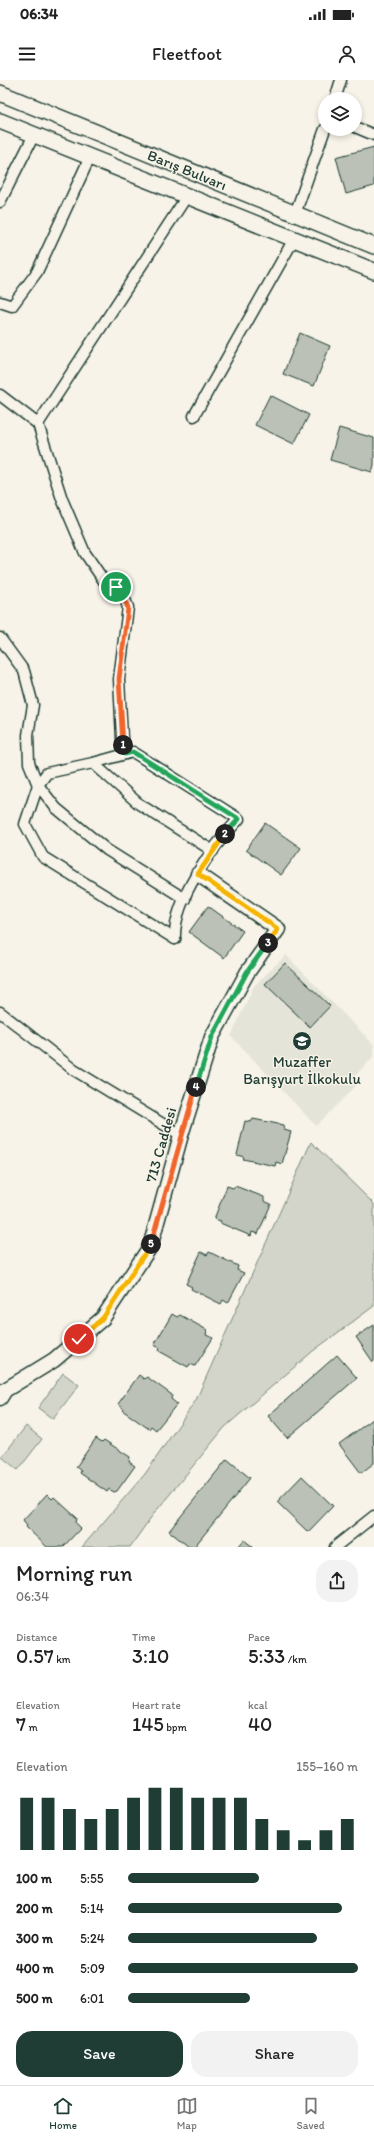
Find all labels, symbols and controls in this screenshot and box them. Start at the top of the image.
text: 06:34 [20,5,58,23]
icon: menu [16,43,38,65]
text: Fleetfoot [152,43,222,65]
icon: person [336,43,358,65]
map controls [318,92,362,136]
button: layers [318,92,362,136]
street label: Barış Bulvarı [145,146,229,194]
pin [99,570,133,604]
icon: arrive [105,576,127,598]
pin: 1 [113,735,133,755]
text: 1 [120,738,126,751]
pin: 2 [215,824,235,844]
text: 2 [222,827,228,840]
pin: 3 [258,933,278,953]
text: 3 [265,936,271,949]
school or university icon: Muzaffer Barışyurt İlkokulu [291,1030,313,1052]
place label: Muzaffer Barışyurt İlkokulu [243,1053,361,1088]
pin: 4 [186,1077,206,1097]
text: 4 [193,1080,199,1093]
street label: 713 Caddesi [142,1105,180,1185]
pin: 5 [141,1234,161,1254]
text: 5 [148,1237,154,1250]
pin [62,1322,96,1356]
icon: check [68,1328,90,1350]
text: Morning run [16,1560,132,1587]
button: share [316,1560,358,1602]
text: 06:34 [16,1589,49,1604]
text: Distance [16,1631,57,1644]
text: Time [132,1631,155,1644]
text: Pace [248,1631,270,1644]
text: 0.57 [16,1644,54,1668]
text: 3:10 [132,1644,169,1668]
text: 5:33 [248,1644,285,1668]
text: km [54,1653,71,1666]
text: /km [285,1653,307,1666]
text: Elevation [16,1699,60,1712]
text: Heart rate [132,1699,181,1712]
text: kcal [248,1699,268,1712]
text: 7 [16,1712,26,1736]
text: 145 [132,1712,164,1736]
text: 40 [248,1712,272,1736]
text: m [26,1721,38,1734]
text: bpm [164,1721,187,1734]
text: Elevation [16,1759,68,1774]
text: 155–160 m [296,1759,358,1774]
text: 100 m [16,1871,52,1886]
text: 5:55 [80,1871,104,1886]
text: 200 m [16,1901,53,1916]
text: 5:14 [80,1901,104,1916]
text: 300 m [16,1931,53,1946]
text: 5:24 [80,1931,105,1946]
text: 400 m [16,1961,54,1976]
text: 5:09 [80,1961,105,1976]
text: 500 m [16,1991,53,2006]
text: 6:01 [80,1991,104,2006]
button: Save [16,2031,183,2077]
button: Share [191,2031,358,2077]
tab: Home [49,2095,77,2132]
tab: Map [176,2095,198,2132]
tab: Saved [297,2095,325,2132]

